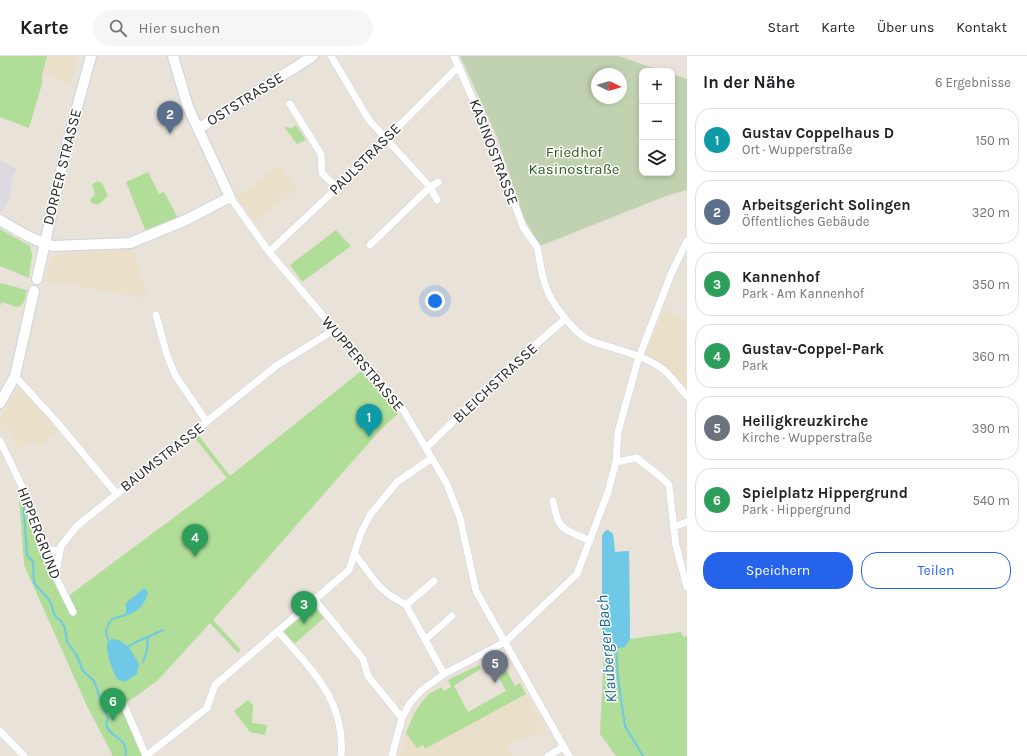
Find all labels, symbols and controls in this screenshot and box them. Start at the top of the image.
search box [93,10,373,46]
text: Karte [20,17,69,39]
icon: search [107,17,129,39]
text: Hier suchen [139,19,220,37]
text: Start [767,19,799,36]
text: Karte [821,19,855,36]
text: Über uns [877,19,934,36]
text: Kontakt [956,19,1007,36]
street label: OSTSTRASSE [203,68,287,130]
north arrow [591,68,627,104]
map controls [639,68,675,176]
button: + [639,68,675,104]
text: In der Nähe [703,72,795,92]
text: 6 Ergebnisse [935,75,1011,90]
street label: KASINOSTRASSE [466,97,522,207]
pin: 2 [157,101,183,134]
button: − [639,104,675,140]
street label: DORPER STRASSE [39,107,85,227]
street label: PAULSTRASSE [325,119,405,199]
text: Gustav Coppelhaus D [742,124,894,142]
text: 1 [715,133,719,148]
text: 150 m [975,133,1010,148]
button: layers [639,140,675,176]
text: Ort · Wupperstraße [742,142,852,157]
park label: Friedhof Kasinostraße [528,143,620,178]
text: Arbeitsgericht Solingen [742,196,911,214]
text: 2 [713,205,721,220]
text: 320 m [972,205,1010,220]
text: Öffentliches Gebäude [742,214,870,229]
text: Kannenhof [742,268,820,286]
text: 3 [713,277,721,292]
text: 350 m [972,277,1010,292]
text: Park · Am Kannenhof [742,286,864,301]
your location [425,291,445,311]
street label: WUPPERSTRASSE [318,313,408,415]
street label: BLEICHSTRASSE [449,339,541,427]
text: Gustav-Coppel-Park [742,340,884,358]
text: 4 [713,349,721,364]
text: 360 m [972,349,1010,364]
text: Park [742,358,768,373]
pin: 1 [356,404,382,437]
text: Heiligkreuzkirche [742,412,868,430]
street label: BAUMSTRASSE [117,419,207,495]
text: 5 [713,421,721,436]
text: 390 m [972,421,1010,436]
text: Kirche · Wupperstraße [742,430,872,445]
street label: HIPPERGRUND [13,484,65,582]
text: Spielplatz Hippergrund [742,484,908,502]
text: 6 [713,493,721,508]
text: 540 m [972,493,1010,508]
text: Park · Hippergrund [742,502,851,517]
pin: 4 [182,524,208,557]
button: Speichern [703,552,853,589]
button: Teilen [861,552,1011,589]
pin: 3 [291,591,317,624]
water label: Klauberger Bach [592,594,621,704]
pin: 5 [482,650,508,683]
pin: 6 [100,688,126,721]

